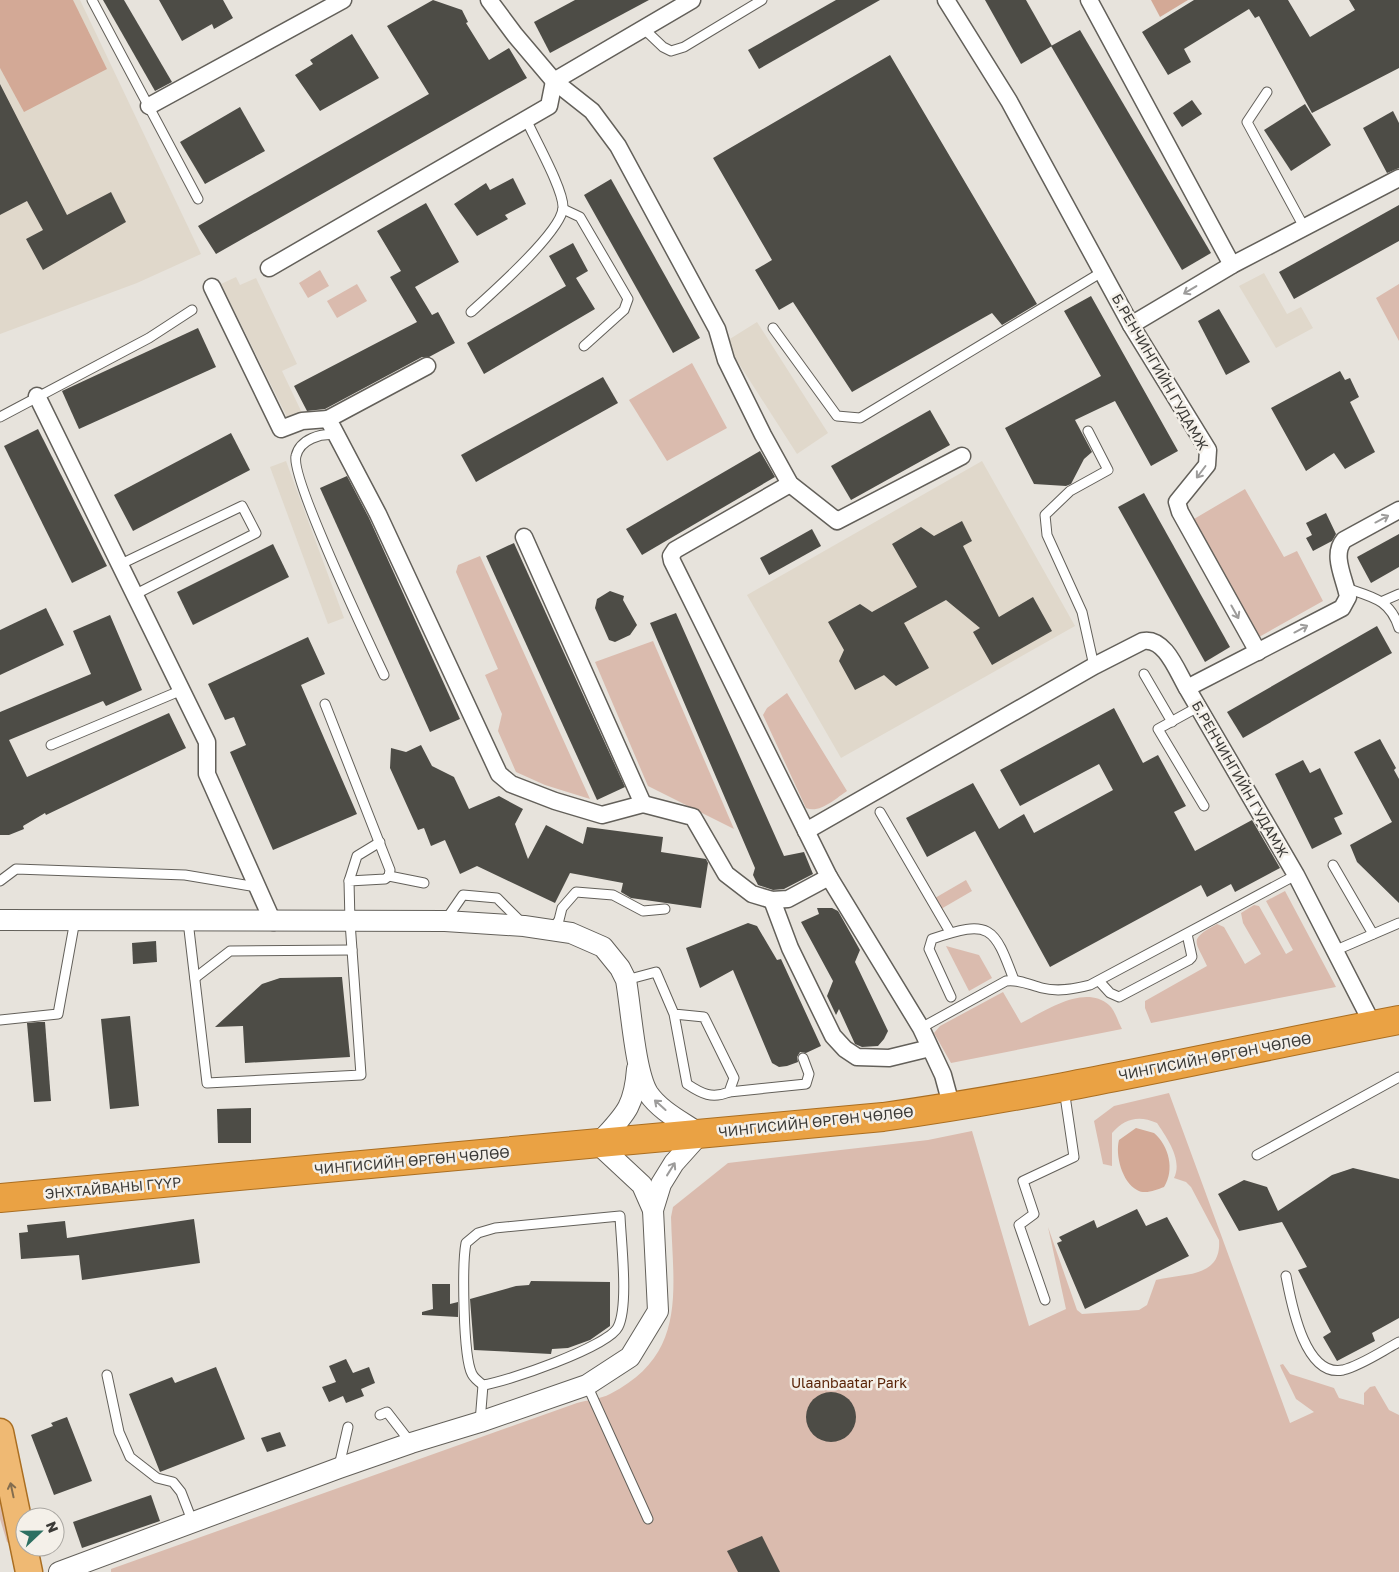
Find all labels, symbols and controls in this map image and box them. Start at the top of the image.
one-way arrow [1184,285,1198,295]
street label: Б.РЕНЧИНГИЙН ГУДАМЖ [1109,290,1213,454]
one-way arrow [1196,465,1207,478]
one-way arrow [1374,514,1388,524]
one-way arrow [1230,604,1240,619]
one-way arrow [1293,624,1308,634]
street label: Б.РЕНЧИНГИЙН ГУДАМЖ [1189,697,1293,861]
street label: ЧИНГИСИЙН ӨРГӨН ЧӨЛӨӨ [1117,1029,1313,1084]
one-way arrow [654,1099,667,1111]
street label: ЧИНГИСИЙН ӨРГӨН ЧӨЛӨӨ [718,1103,914,1140]
street label: ЧИНГИСИЙН ӨРГӨН ЧӨЛӨӨ [314,1143,510,1178]
one-way arrow [666,1162,676,1176]
street label: ЭНХТАЙВАНЫ ГҮҮР [44,1173,182,1202]
park label: Ulaanbaatar Park [791,1374,907,1391]
one-way arrow [7,1482,16,1498]
north arrow [15,1507,65,1557]
text: N [43,1519,62,1535]

